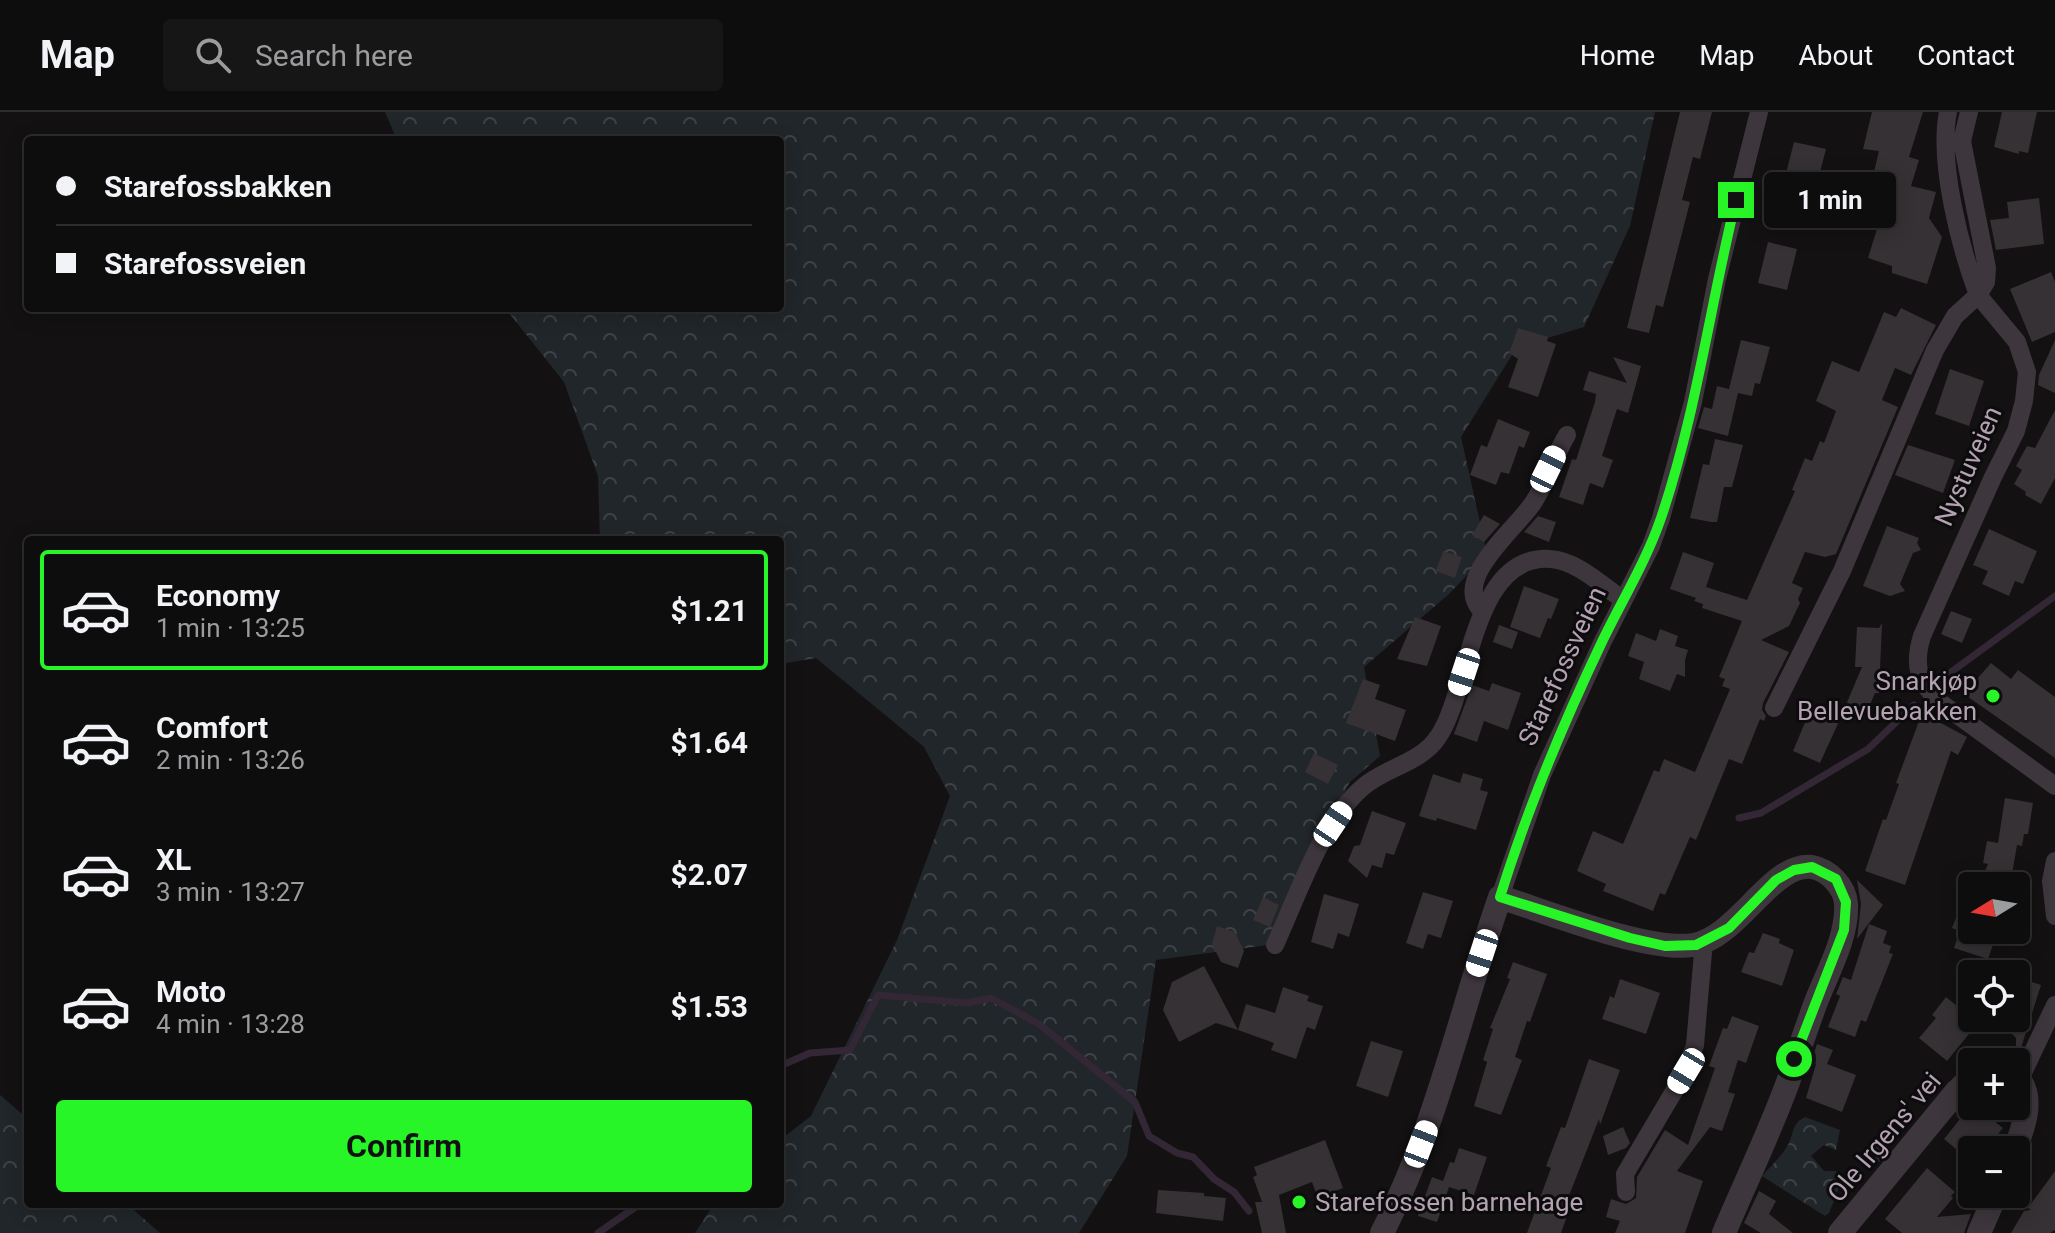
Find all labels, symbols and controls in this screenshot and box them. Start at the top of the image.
search box [163,19,723,91]
text: Map [40,33,115,77]
icon: search [191,33,235,77]
text: Search here [255,38,413,73]
text: Home [1580,39,1655,72]
text: Map [1699,39,1755,72]
text: About [1799,39,1873,72]
text: Contact [1917,39,2015,72]
text: Starefossbakken [104,169,332,204]
callout: 1 min [1764,172,1896,228]
route end [1718,182,1754,218]
text: 1 min [1797,185,1863,215]
text: Starefossveien [104,246,306,281]
street label: Nystuveien [1928,402,2008,530]
car [1527,442,1569,496]
icon: car [60,574,132,646]
text: Economy [156,578,280,613]
street label: Starefossveien [1512,582,1612,750]
text: $1.21 [670,593,748,628]
text: 1 min · 13:25 [156,613,305,643]
car [1445,645,1483,699]
place label: Snarkjøp Bellevuebakken [1797,666,1977,726]
marker: Snarkjøp Bellevuebakken [1984,687,2002,705]
icon: car [60,706,132,778]
text: Comfort [156,710,268,745]
text: $1.64 [670,725,748,760]
text: 2 min · 13:26 [156,745,305,775]
car [1310,797,1356,851]
icon: car [60,838,132,910]
text: XL [156,842,191,877]
text: $2.07 [670,857,748,892]
north arrow [1958,872,2030,944]
map controls [1958,872,2030,1208]
text: 3 min · 13:27 [156,877,305,907]
car [1463,926,1501,980]
button: locate [1958,960,2030,1032]
icon: car [60,970,132,1042]
text: Moto [156,974,226,1009]
text: $1.53 [670,989,748,1024]
text: 4 min · 13:28 [156,1009,305,1039]
route start [1776,1041,1812,1077]
car [1663,1044,1709,1098]
button: + [1958,1048,2030,1120]
street label: Ole Irgens' vei [1821,1066,1947,1208]
button: Confirm [56,1100,752,1192]
car [1401,1117,1441,1171]
button: − [1958,1136,2030,1208]
place label: Starefossen barnehage [1315,1187,1583,1217]
marker: Starefossen barnehage [1290,1193,1308,1211]

